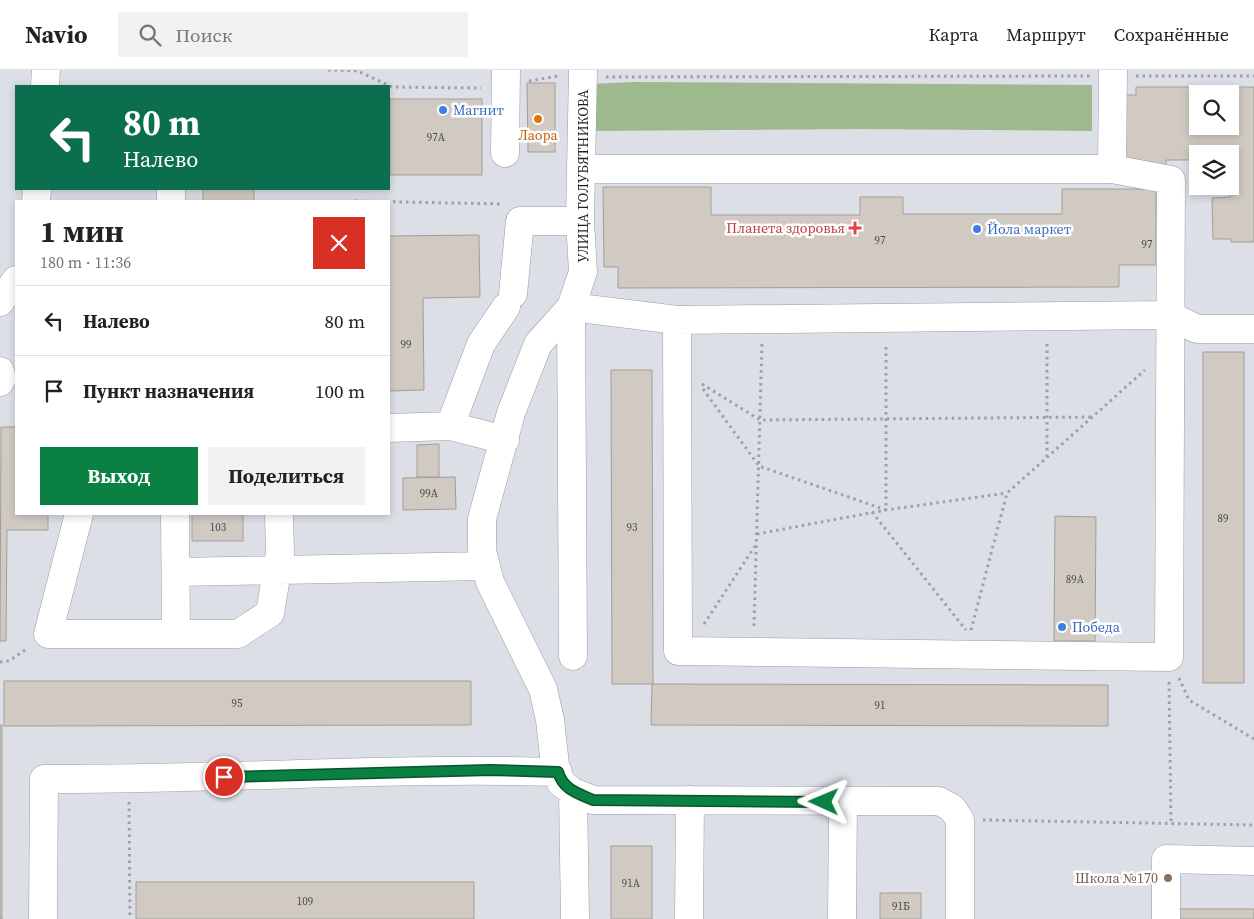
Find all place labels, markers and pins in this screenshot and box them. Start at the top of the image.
place label: Магнит [453,100,504,120]
marker: Магнит [437,104,449,116]
marker: Лаора [532,113,544,125]
place label: Лаора [518,125,559,145]
place label: Планета здоровья [726,218,845,238]
place label: Йола маркет [987,219,1072,239]
marker: Планета здоровья [849,222,861,234]
marker: Йола маркет [971,223,983,235]
place label: Победа [1072,617,1121,637]
marker: Победа [1056,621,1068,633]
pin [203,756,245,798]
place label: Школа №170 [1075,868,1158,888]
marker: Школа №170 [1162,872,1174,884]

